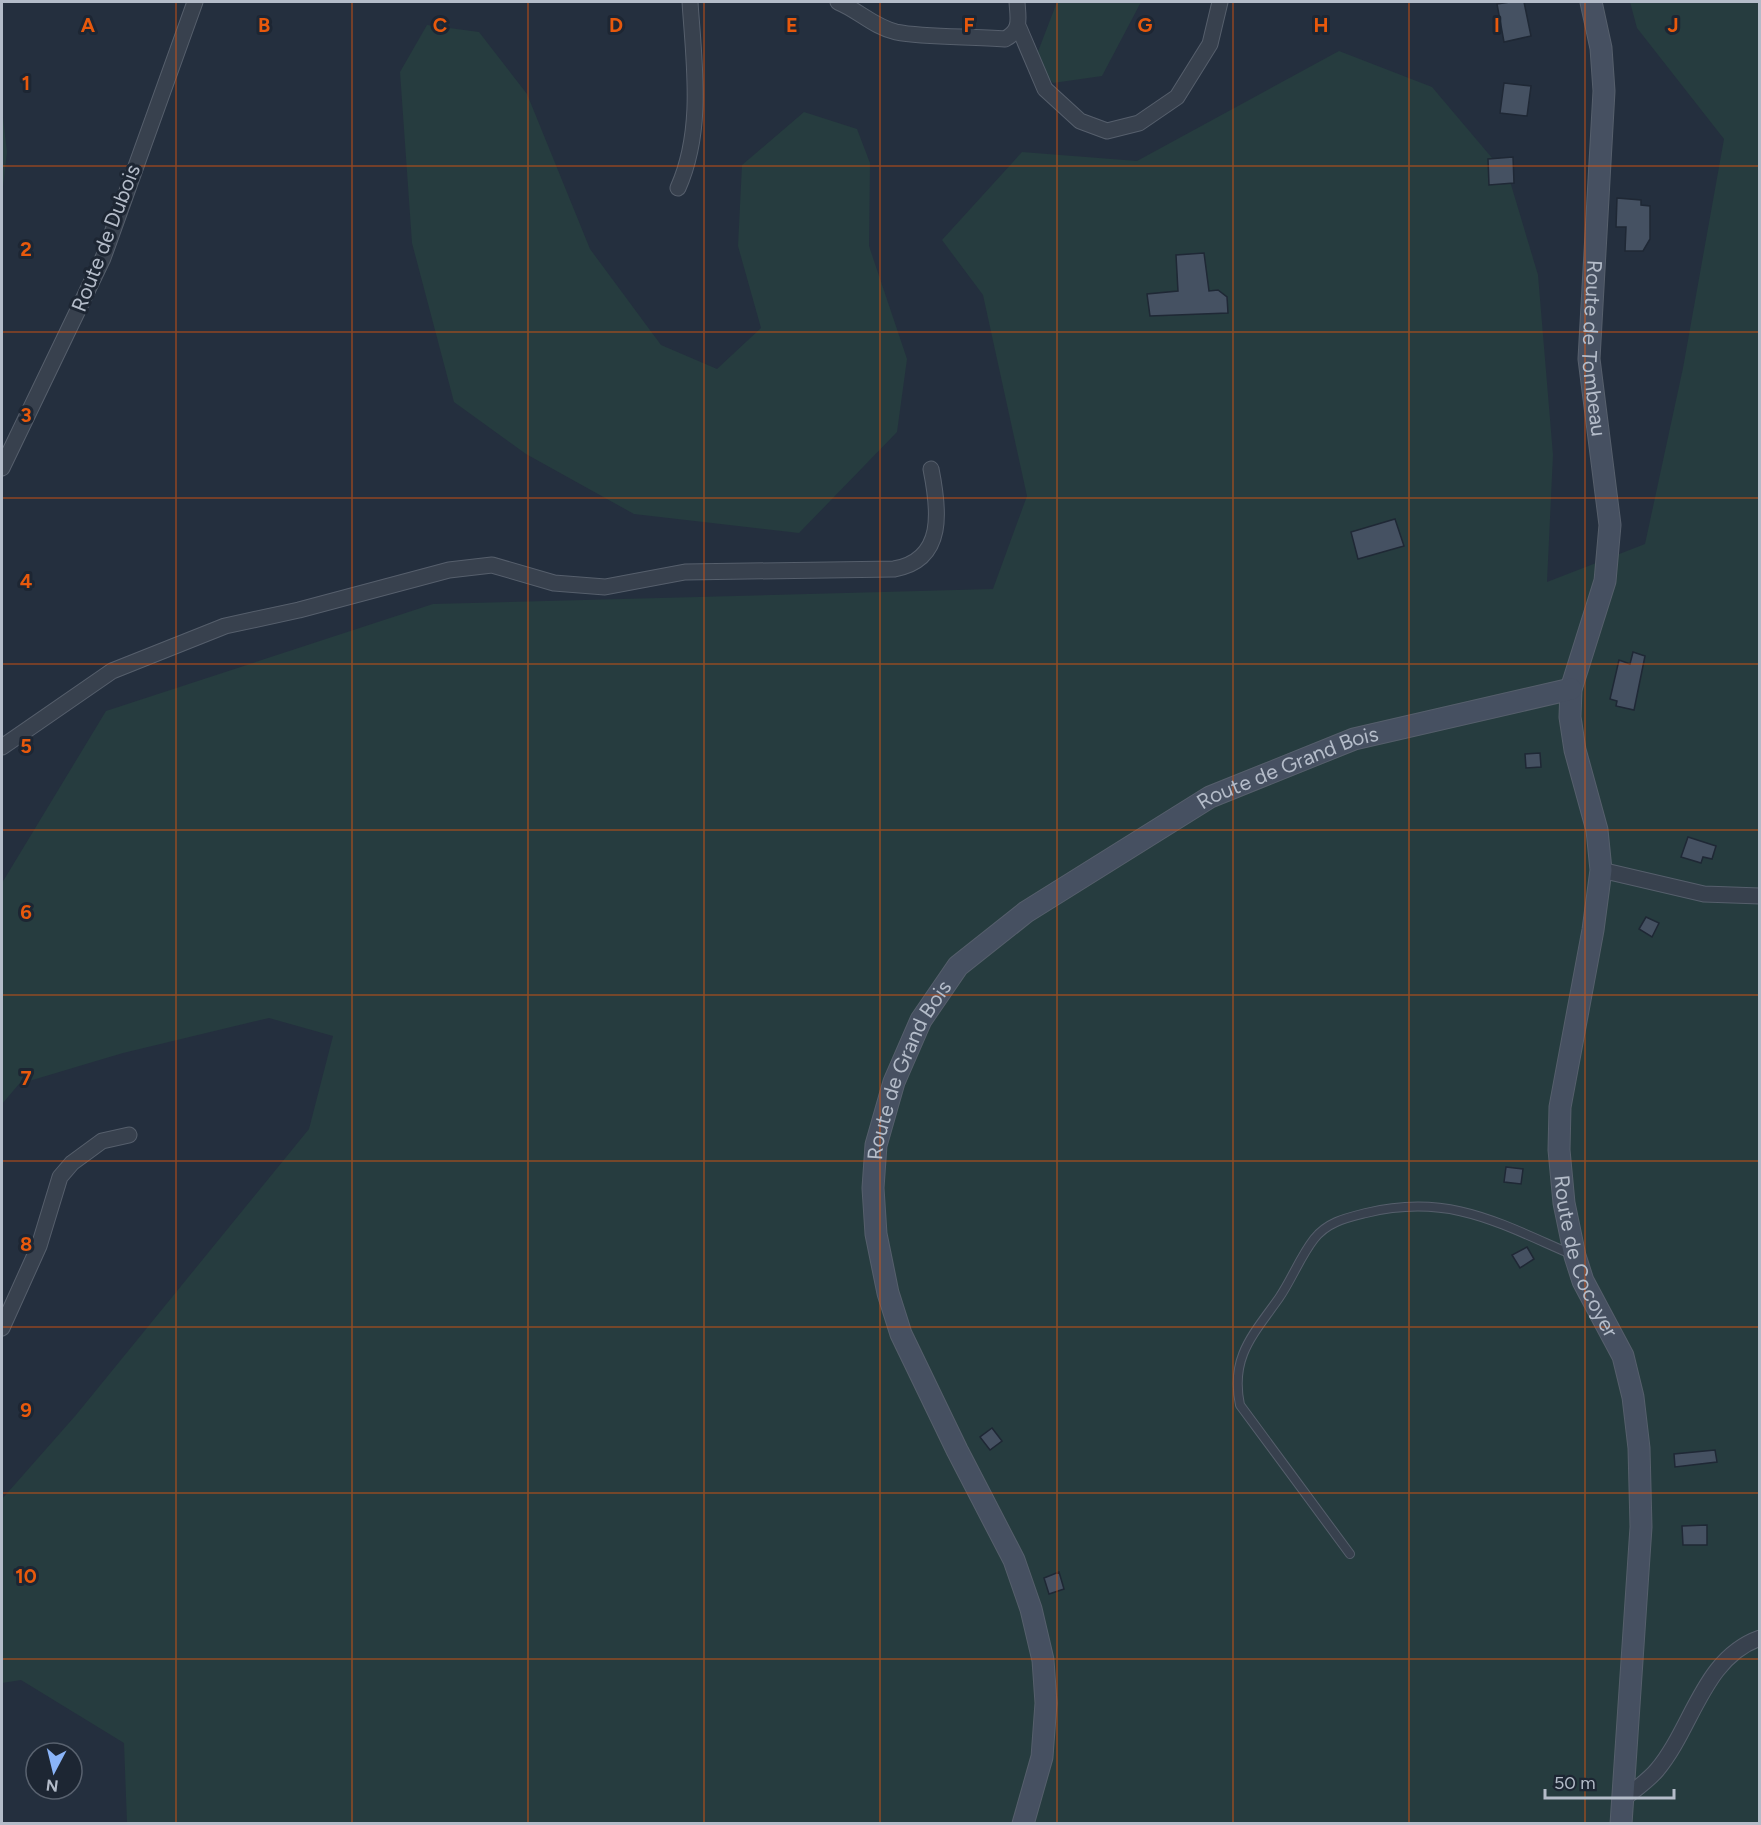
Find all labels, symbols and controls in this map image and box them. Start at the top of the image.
text: A [81,13,96,37]
text: B [258,13,270,37]
text: C [433,13,447,37]
text: D [609,13,623,37]
text: E [786,13,798,37]
text: F [963,13,975,37]
text: G [1138,13,1153,37]
text: H [1314,13,1329,37]
text: I [1494,13,1500,37]
text: J [1667,13,1679,37]
text: 1 [22,71,30,95]
street label: Route de Dubois [66,161,145,315]
text: 2 [20,237,32,261]
street label: Route de Tombeau [1577,259,1612,438]
text: 3 [20,403,32,427]
text: 4 [20,569,33,593]
street label: Route de Grand Bois [1192,721,1381,814]
text: 5 [20,734,32,758]
text: 6 [20,900,32,924]
street label: Route de Grand Bois [862,975,956,1161]
text: 7 [20,1066,32,1090]
street label: Route de Cocoyer [1549,1174,1624,1341]
text: 8 [20,1232,32,1256]
text: 9 [20,1398,32,1422]
text: 10 [15,1564,37,1588]
north arrow [24,1741,84,1801]
scale bar [1545,1762,1674,1800]
text: 50 m [1554,1772,1596,1794]
text: N [45,1775,60,1796]

